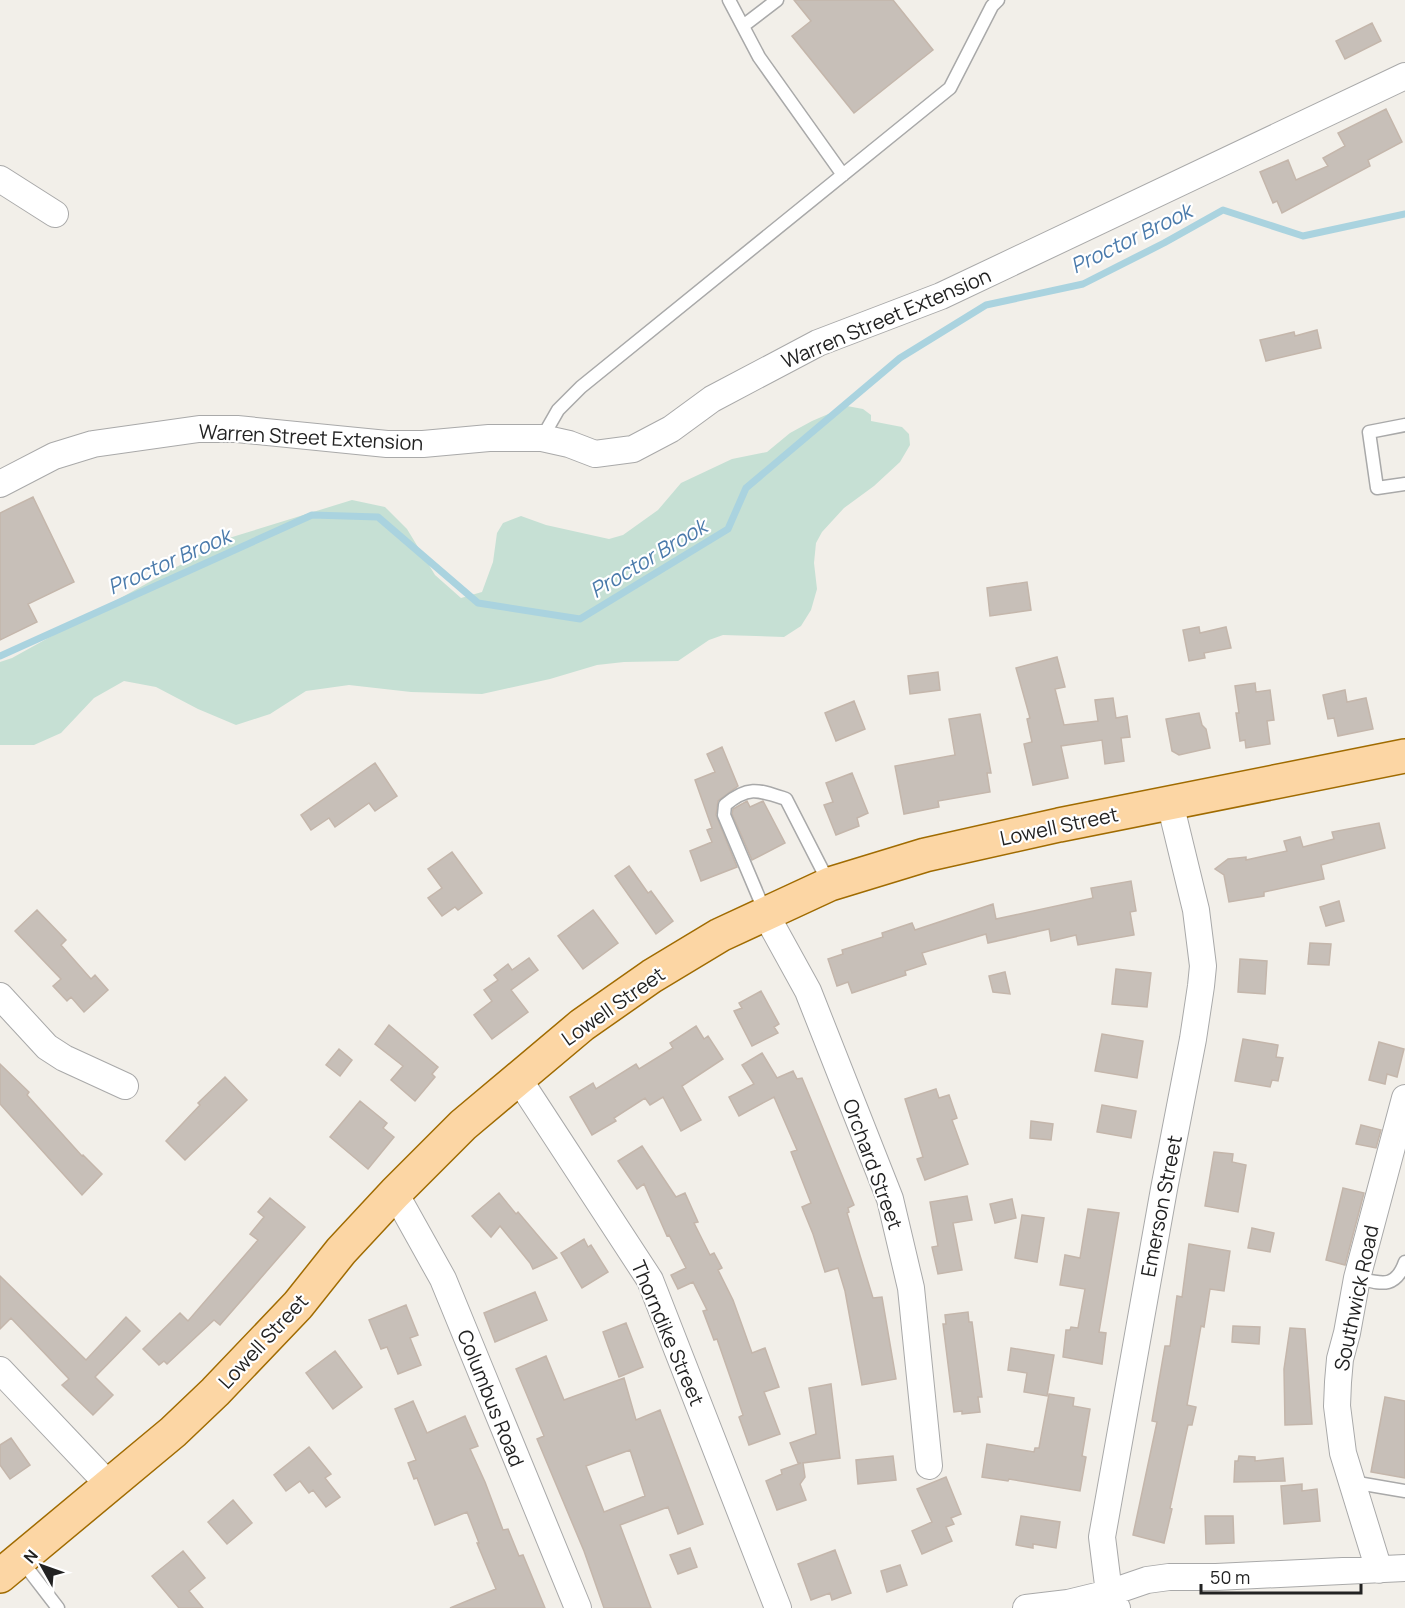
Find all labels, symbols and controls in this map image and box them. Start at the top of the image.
water label: Proctor Brook [1066,195,1199,279]
street label: Warren Street Extension [777,262,995,374]
street label: Warren Street Extension [198,418,424,456]
water label: Proctor Brook [584,511,714,604]
water label: Proctor Brook [103,520,237,601]
street label: Lowell Street [997,800,1121,852]
street label: Lowell Street [556,960,670,1052]
street label: Orchard Street [837,1095,909,1233]
street label: Emerson Street [1134,1133,1188,1279]
street label: Southwick Road [1327,1223,1385,1373]
street label: Thorndike Street [625,1256,711,1410]
street label: Lowell Street [212,1288,314,1394]
street label: Columbus Road [451,1326,531,1470]
north arrow [12,1536,72,1596]
text: N [18,1545,43,1568]
scale bar [1201,1557,1362,1595]
text: 50 m [1210,1565,1250,1589]

